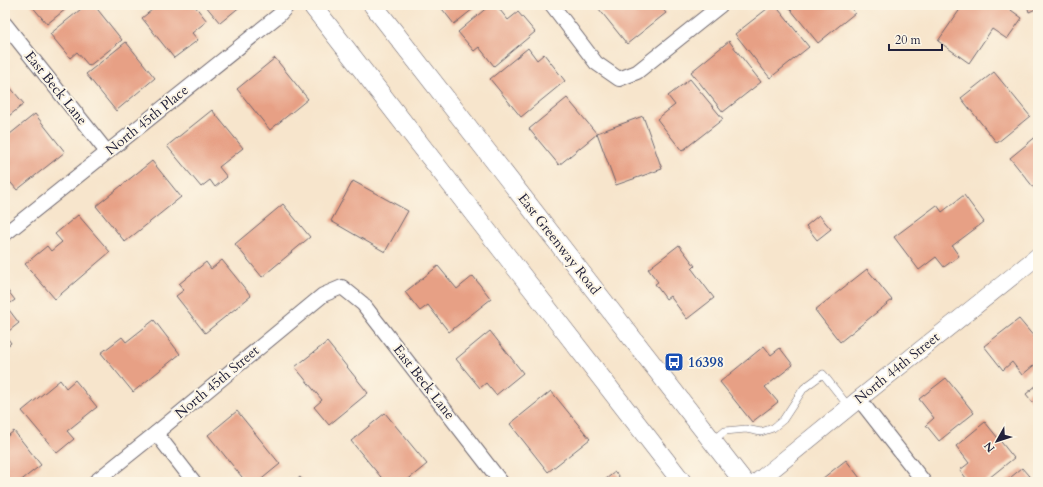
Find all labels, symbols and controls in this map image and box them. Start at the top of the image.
scale bar [889,26,942,52]
text: 20 m [895,32,922,48]
street label: East Beck Lane [20,47,92,129]
street label: North 45th Place [102,81,192,159]
street label: East Greenway Road [513,189,605,299]
street label: North 44th Street [850,327,944,408]
street label: North 45th Street [171,341,264,423]
street label: East Beck Lane [389,341,459,423]
bus stop icon: 16398 [663,351,685,373]
place label: 16398 [688,353,724,372]
north arrow [977,421,1017,461]
text: N [980,438,998,455]

